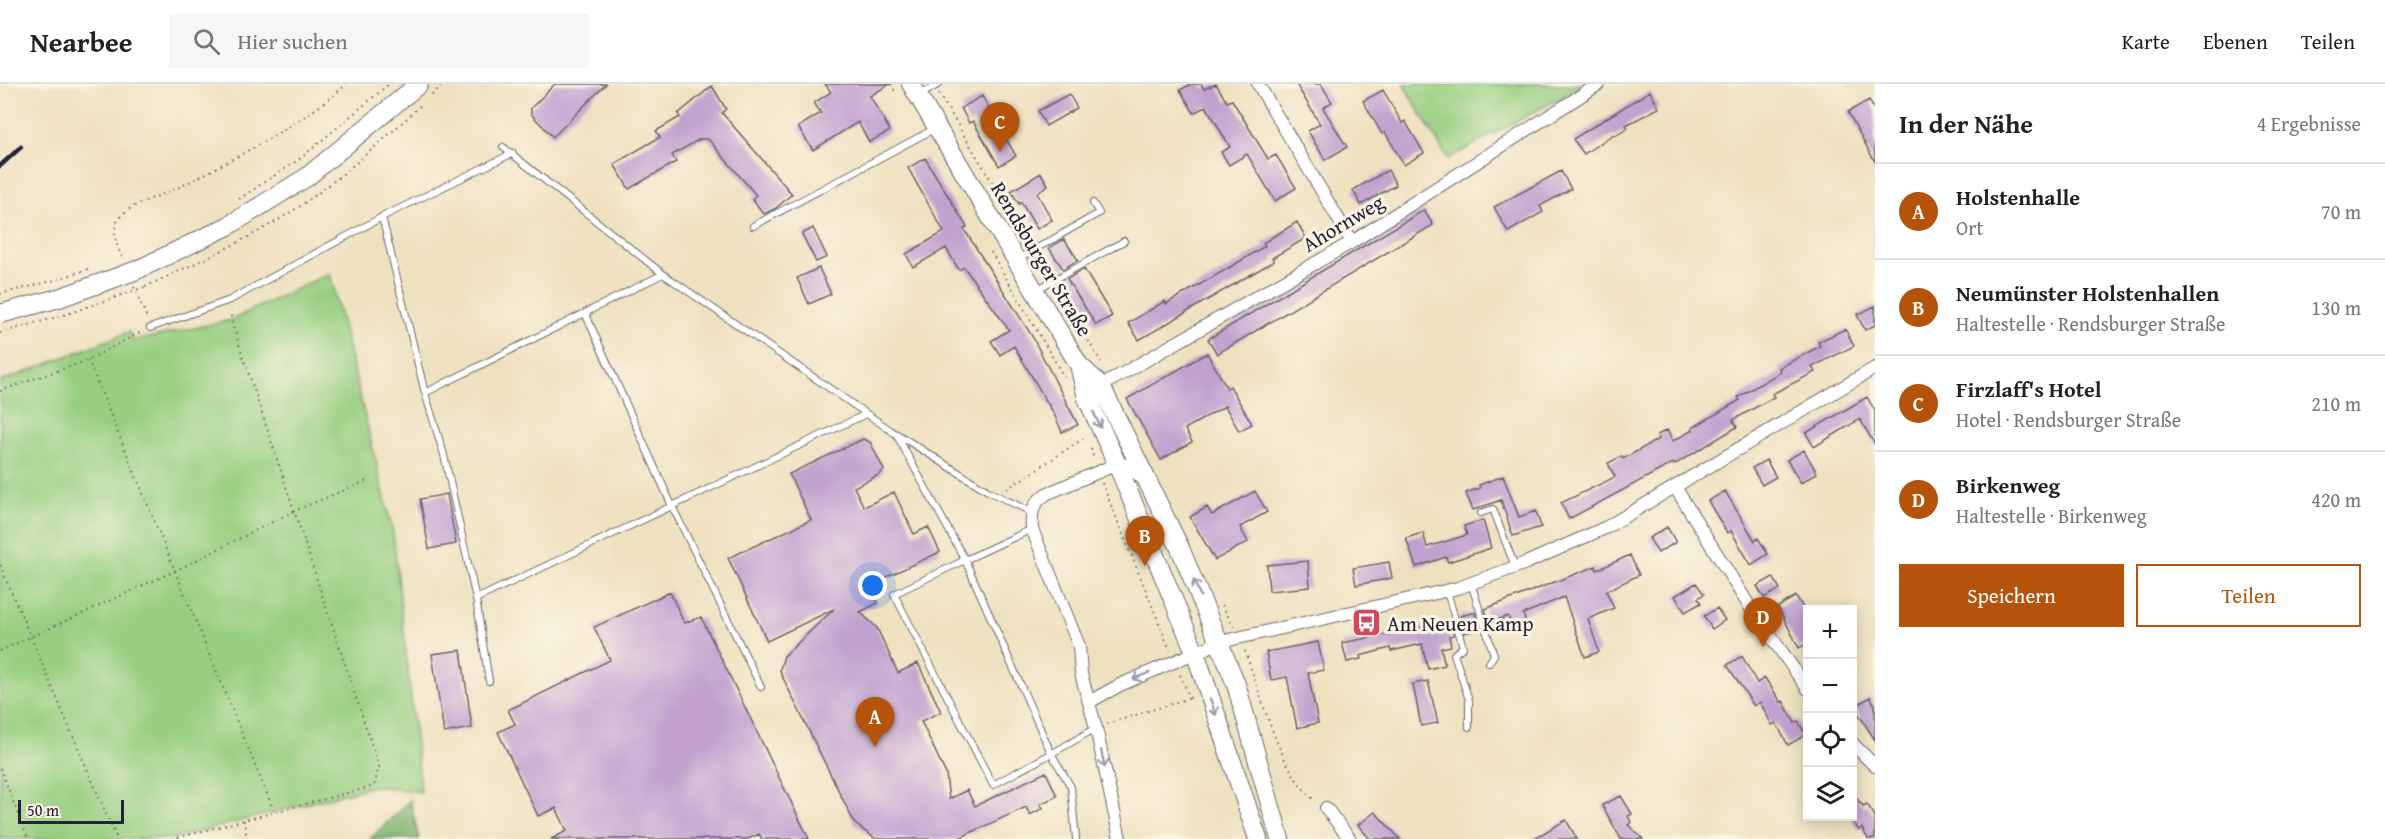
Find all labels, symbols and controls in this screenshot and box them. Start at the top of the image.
search box [169,14,589,68]
text: Nearbee [30,21,133,62]
icon: search [190,25,223,58]
text: Hier suchen [238,25,348,57]
text: Karte [2122,26,2170,57]
text: Ebenen [2203,26,2268,57]
text: Teilen [2301,26,2355,57]
pin: C [980,103,1020,152]
text: In der Nähe [1899,104,2033,143]
text: 4 Ergebnisse [2257,109,2361,138]
street label: Rendsburger Straße [983,176,1101,343]
text: Holstenhalle [1956,181,2080,213]
street label: Ahornweg [1296,186,1390,260]
text: A [1912,197,1925,226]
text: 70 m [2321,197,2361,226]
text: Ort [1956,213,1983,242]
text: Neumünster Holstenhallen [1956,277,2219,309]
text: B [1912,293,1925,322]
text: 130 m [2311,293,2361,322]
text: Haltestelle · Rendsburger Straße [1956,309,2226,338]
text: Firzlaff's Hotel [1956,373,2102,405]
text: C [1913,389,1924,418]
text: 210 m [2311,389,2361,418]
text: Hotel · Rendsburger Straße [1956,405,2181,434]
one-way arrow [1092,411,1104,429]
text: Birkenweg [1956,469,2060,501]
text: D [1912,485,1925,514]
text: 420 m [2311,485,2361,514]
text: Haltestelle · Birkenweg [1956,501,2147,530]
pin: B [1126,516,1164,566]
button: Speichern [1899,564,2124,627]
button: Teilen [2136,564,2361,627]
your location [858,571,887,600]
one-way arrow [1191,579,1202,598]
pin: D [1744,598,1782,647]
map controls [1803,605,1857,821]
button: + [1803,605,1857,659]
bus stop icon: Am Neuen Kamp [1350,607,1382,639]
place label: Am Neuen Kamp [1387,608,1534,639]
button: − [1803,659,1857,713]
one-way arrow [1133,671,1151,682]
one-way arrow [1209,697,1220,716]
pin: A [856,698,894,747]
button: locate [1803,713,1857,767]
one-way arrow [1097,749,1109,768]
button: layers [1803,767,1857,821]
scale bar [18,797,124,824]
text: 50 m [27,798,59,822]

